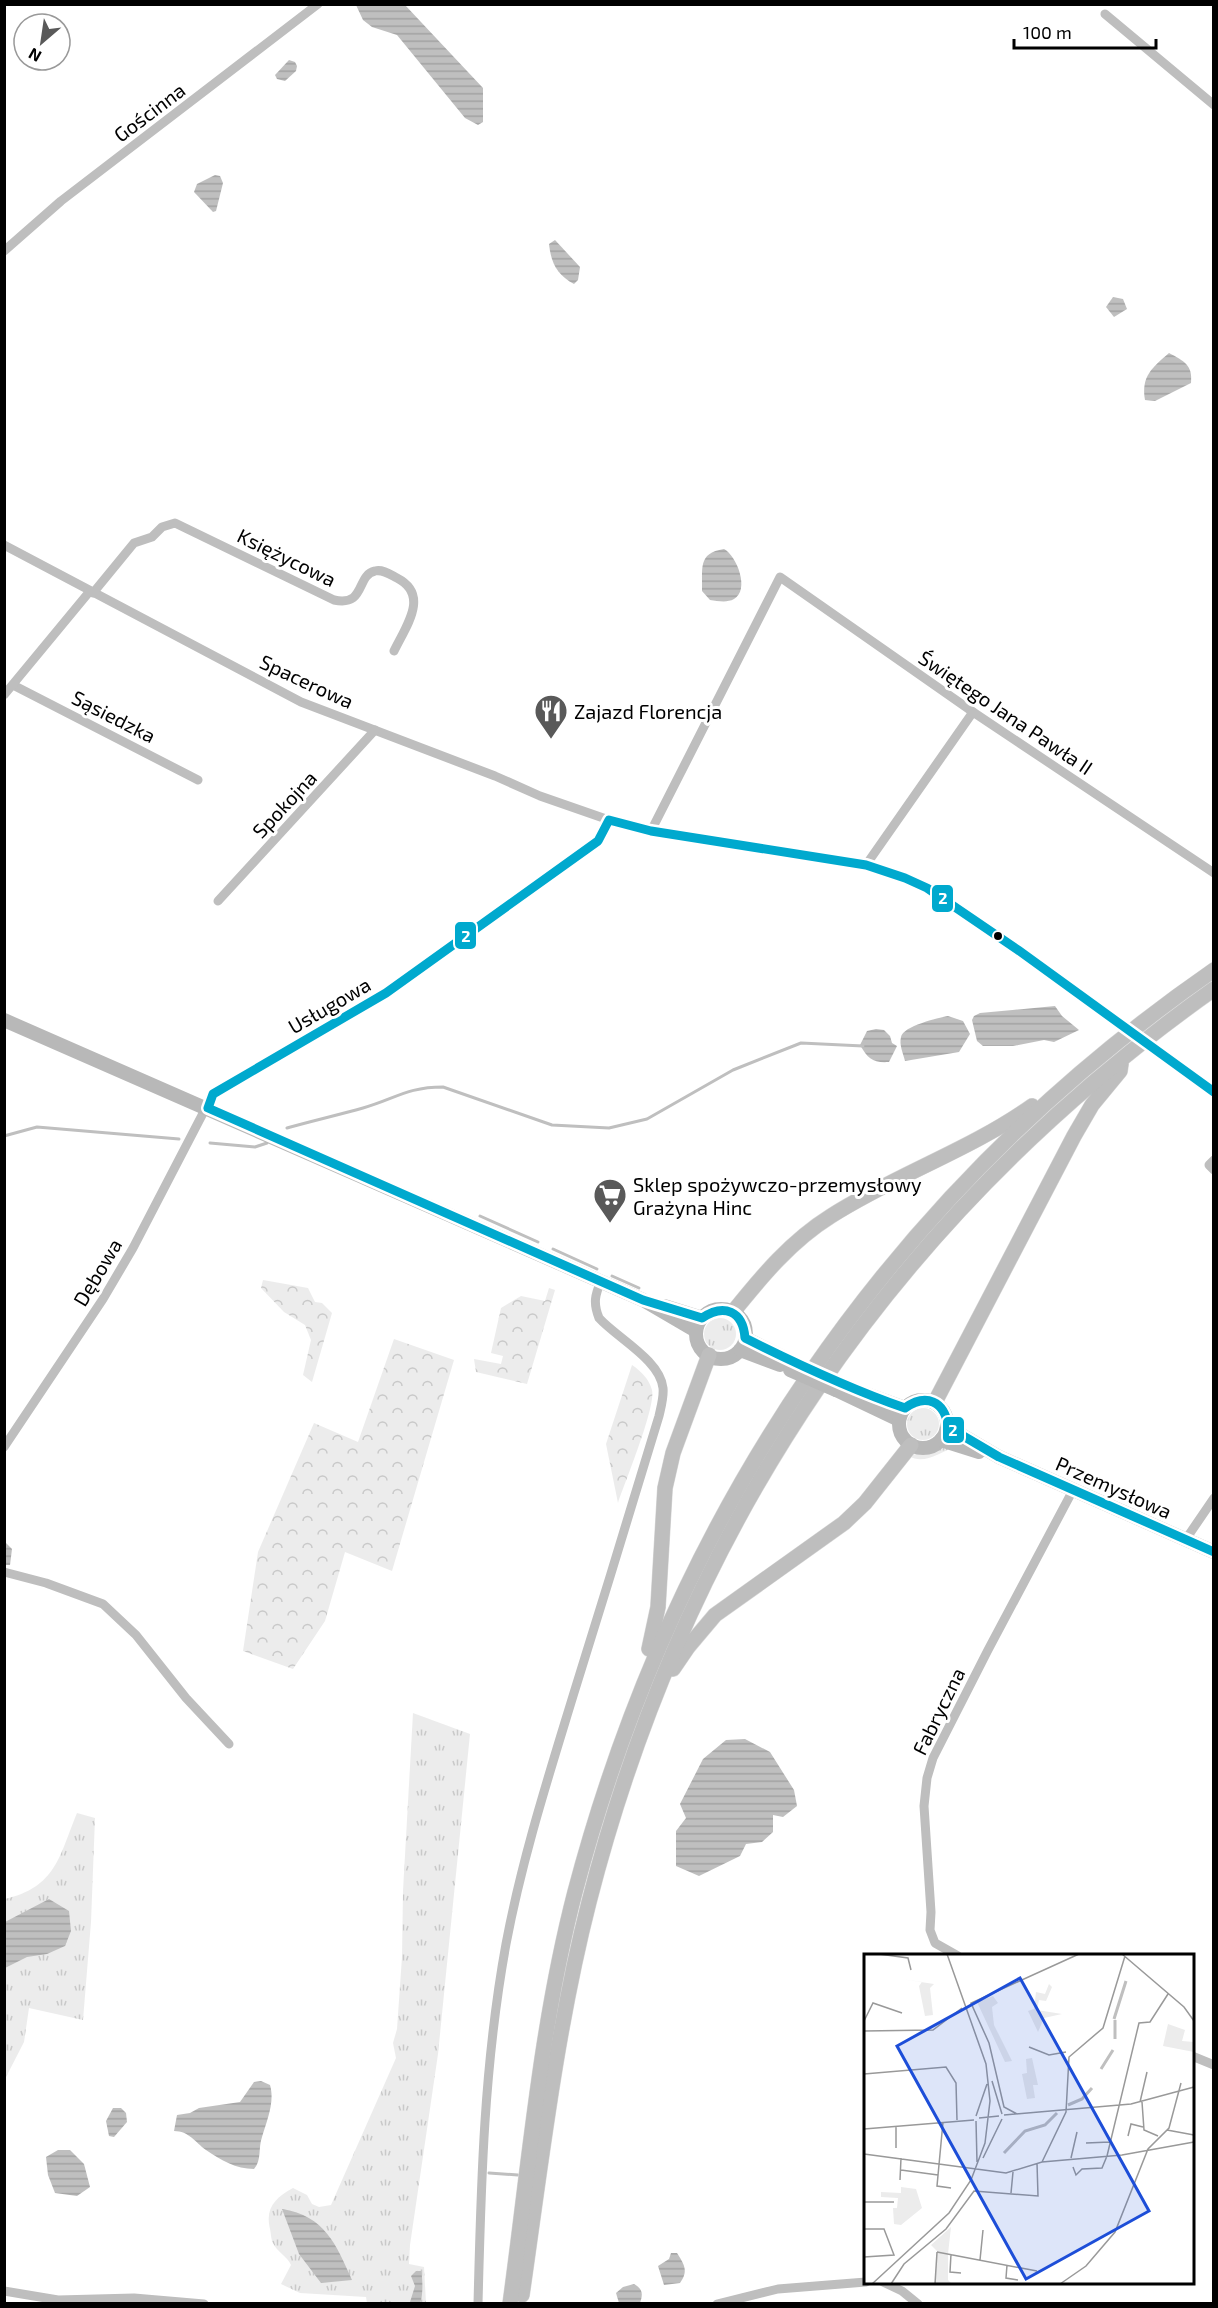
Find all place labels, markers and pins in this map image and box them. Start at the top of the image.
restaurant icon: Zajazd Florencja [533,693,569,740]
place label: Zajazd Florencja [574,699,722,723]
unlabelled marker [992,930,1004,942]
place label: Sklep spożywczo-przemysłowy Grażyna Hinc [633,1172,922,1219]
supermarket icon: Sklep spożywczo-przemysłowy Grażyna Hinc [592,1177,628,1224]

